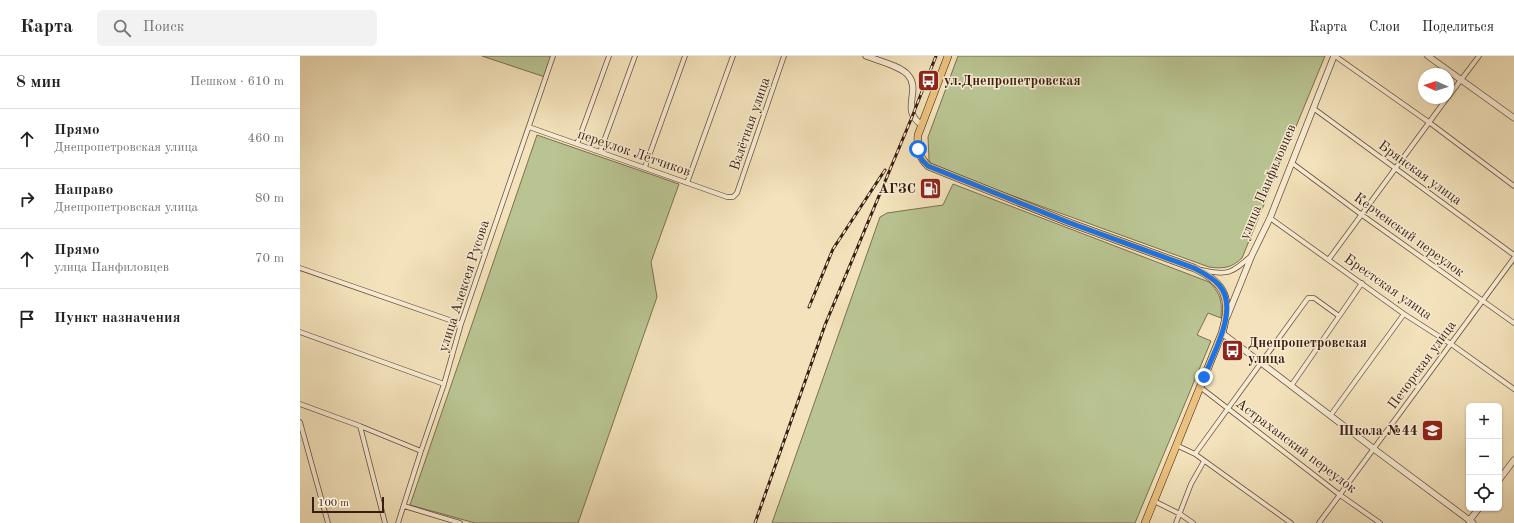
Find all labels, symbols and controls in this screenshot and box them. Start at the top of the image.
search box [97,10,377,46]
icon: search [111,17,133,39]
text: Карта [20,18,73,37]
text: Поиск [143,20,184,35]
text: Карта [1309,20,1347,34]
text: Слои [1369,20,1400,34]
text: Поделиться [1422,20,1494,34]
bus stop icon: ул.Днепропетровская [915,68,941,94]
north arrow [1418,68,1454,104]
text: 8 мин [16,74,61,91]
place label: ул.Днепропетровская [944,74,1081,88]
text: Пешком · 610 m [190,75,284,88]
street label: Взлётная улица [728,76,773,172]
street label: улица Панфиловцев [1237,122,1300,242]
text: Прямо [54,123,100,138]
street label: переулок Лётчиков [576,127,693,179]
icon: ahead [16,128,38,150]
text: 460 m [247,132,284,145]
street label: Брянская улица [1376,138,1464,208]
route start [909,140,927,158]
text: Днепропетровская улица [54,141,198,154]
fuel station icon: АГЗС [918,176,944,202]
place label: АГЗС [878,182,916,196]
text: Направо [54,183,113,198]
icon: right [16,188,38,210]
street label: Керченский переулок [1351,190,1467,280]
text: 80 m [255,192,284,205]
text: Днепропетровская улица [54,201,198,214]
street label: улица Алексея Русова [436,218,492,354]
text: Прямо [54,243,100,258]
icon: ahead [16,248,38,270]
text: 70 m [255,252,284,265]
street label: Брестская улица [1342,252,1434,322]
text: улица Панфиловцев [54,261,169,274]
icon: arrive [16,308,38,330]
text: Пункт назначения [54,311,181,326]
street label: Печорская улица [1385,318,1459,412]
place label: Днепропетровская улица [1248,336,1367,366]
bus stop icon: Днепропетровская улица [1220,338,1246,364]
route end [1195,368,1213,386]
street label: Астраханский переулок [1233,396,1359,496]
map controls [1466,403,1502,511]
button: + [1466,403,1502,439]
school or university icon: Школа №44 [1420,418,1446,444]
place label: Школа №44 [1339,424,1418,438]
button: − [1466,439,1502,475]
button: locate [1466,475,1502,511]
scale bar [312,495,384,514]
text: 100 m [318,498,349,509]

